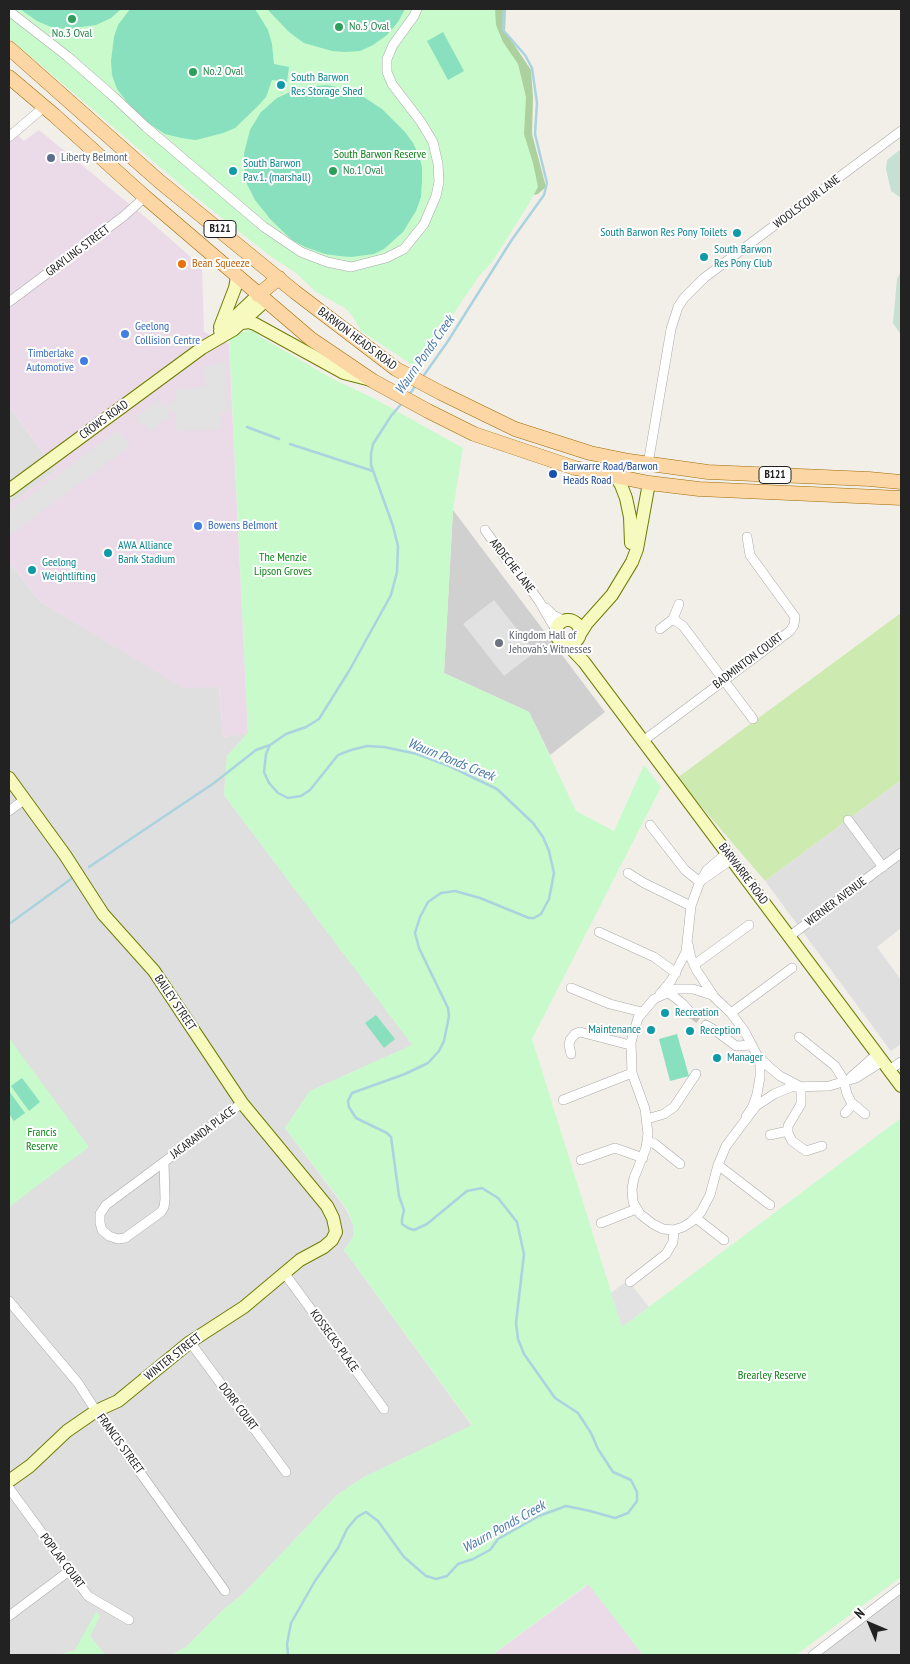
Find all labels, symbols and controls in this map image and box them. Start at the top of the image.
marker: No.3 Oval [66,13,78,25]
place label: No.5 Oval [349,20,389,34]
marker: No.5 Oval [333,21,345,33]
place label: No.3 Oval [52,27,92,41]
place label: No.2 Oval [203,65,243,79]
marker: No.2 Oval [187,66,199,78]
place label: South Barwon Res Storage Shed [291,71,363,99]
marker: South Barwon Res Storage Shed [275,79,287,91]
park label: South Barwon Reserve [334,148,426,162]
place label: Liberty Belmont [61,151,128,165]
marker: Liberty Belmont [45,152,57,164]
place label: South Barwon Pav.1. (marshall) [243,157,310,185]
place label: No.1 Oval [343,164,383,178]
marker: South Barwon Pav.1. (marshall) [227,165,239,177]
marker: No.1 Oval [327,165,339,177]
street label: WOOLSCOUR LANE [771,172,843,232]
road number: B121 [204,220,236,238]
street label: GRAYLING STREET [43,222,113,280]
place label: South Barwon Res Pony Toilets [600,226,727,240]
marker: South Barwon Res Pony Toilets [731,227,743,239]
place label: South Barwon Res Pony Club [714,243,772,271]
marker: South Barwon Res Pony Club [698,251,710,263]
place label: Bean Squeeze [192,257,250,271]
marker: Bean Squeeze [176,258,188,270]
street label: BARWON HEADS ROAD [315,305,399,373]
water label: Waurn Ponds Creek [392,312,458,398]
place label: Geelong Collision Centre [135,320,200,348]
marker: Geelong Collision Centre [119,328,131,340]
place label: Timberlake Automotive [26,347,74,375]
marker: Timberlake Automotive [78,355,90,367]
street label: CROWS ROAD [77,397,131,443]
place label: Barwarre Road/Barwon Heads Road [563,460,658,488]
road number: B121 [759,466,791,484]
marker: Barwarre Road/Barwon Heads Road [547,468,559,480]
place label: Bowens Belmont [208,519,277,533]
marker: Bowens Belmont [192,520,204,532]
street label: ARDECHE LANE [486,536,538,596]
place label: AWA Alliance Bank Stadium [118,539,175,567]
marker: AWA Alliance Bank Stadium [102,547,114,559]
park label: The Menzie Lipson Groves [254,551,312,579]
place label: Geelong Weightlifting [42,556,96,584]
marker: Geelong Weightlifting [26,564,38,576]
place label: Kingdom Hall of Jehovah's Witnesses [509,629,591,657]
street label: BADMINTON COURT [710,630,786,692]
marker: Kingdom Hall of Jehovah's Witnesses [493,637,505,649]
water label: Waurn Ponds Creek [405,735,497,785]
street label: BARWARRE ROAD [715,840,771,908]
street label: WERNER AVENUE [803,874,869,930]
street label: BAILEY STREET [151,972,199,1034]
place label: Recreation [675,1006,719,1020]
marker: Recreation [659,1007,671,1019]
place label: Maintenance [588,1023,641,1037]
marker: Maintenance [645,1024,657,1036]
place label: Reception [700,1024,741,1038]
marker: Reception [684,1025,696,1037]
place label: Manager [727,1051,763,1065]
marker: Manager [711,1052,723,1064]
street label: JACARANDA PLACE [168,1104,238,1162]
park label: Francis Reserve [26,1126,58,1154]
street label: KOSSECKS PLACE [307,1307,361,1375]
street label: WINTER STREET [142,1330,204,1384]
park label: Brearley Reserve [738,1369,806,1383]
street label: DORR COURT [216,1380,260,1434]
street label: FRANCIS STREET [93,1411,147,1477]
water label: Waurn Ponds Creek [460,1497,548,1557]
street label: POPLAR COURT [37,1531,87,1591]
north arrow [845,1599,895,1649]
text: N [850,1604,868,1622]

